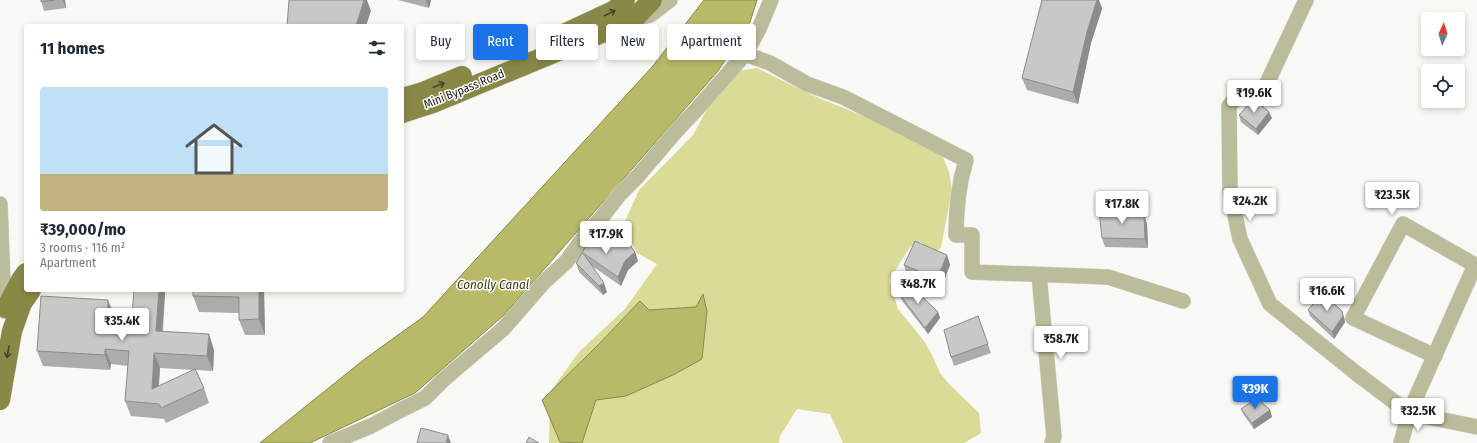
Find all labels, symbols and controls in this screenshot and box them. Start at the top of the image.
one-way arrow [604,9,616,16]
north arrow [1421,12,1465,56]
map controls [1421,12,1465,108]
chip: Buy [416,24,465,60]
chip: Rent [473,24,528,60]
chip: Filters [536,24,598,60]
chip: New [606,24,659,60]
chip: Apartment [667,24,756,60]
icon: filters [366,37,388,59]
text: 11 homes [40,38,105,59]
button: locate [1421,64,1465,108]
street label: Mini Bypass Road [422,66,506,112]
pin: ₹19.6K [1221,80,1287,114]
one-way arrow [432,81,444,89]
text: ₹19.6K [1236,85,1272,100]
icon: home [178,113,250,185]
pin: ₹23.5K [1359,182,1425,216]
text: ₹23.5K [1374,187,1410,202]
pin: ₹24.2K [1217,188,1283,222]
pin: ₹17.8K [1089,191,1155,225]
text: ₹24.2K [1232,193,1268,208]
text: ₹17.8K [1105,196,1139,211]
text: ₹39,000/mo [40,219,126,240]
pin: ₹17.9K [573,221,639,255]
text: ₹17.9K [589,226,623,241]
text: 3 rooms · 116 m² [40,240,125,255]
text: Apartment [40,255,96,270]
pin: ₹48.7K [885,271,951,305]
text: ₹48.7K [900,276,936,291]
water label: Conolly Canal [457,277,530,292]
pin: ₹16.6K [1294,278,1360,312]
text: ₹16.6K [1309,283,1345,298]
pin: ₹35.4K [89,308,155,342]
text: ₹35.4K [104,313,140,328]
pin: ₹58.7K [1028,326,1094,360]
text: ₹58.7K [1043,331,1079,346]
one-way arrow [4,345,12,358]
pin: ₹39K [1231,376,1279,410]
text: ₹39K [1242,381,1268,396]
pin: ₹32.5K [1385,398,1451,432]
text: ₹32.5K [1400,403,1436,418]

